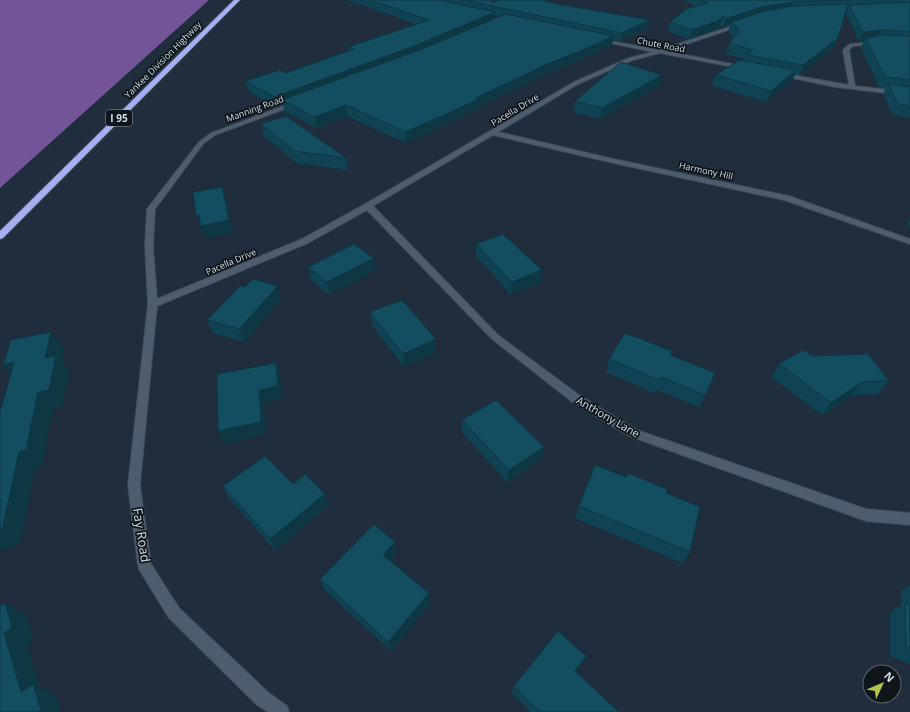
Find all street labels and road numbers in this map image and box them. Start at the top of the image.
street label: Yankee Division Highway [121,18,204,101]
street label: Chute Road [636,33,686,56]
street label: Pacella Drive [488,90,541,129]
street label: Manning Road [224,92,286,125]
road number: I 95 [106,110,132,126]
street label: Harmony Hill [678,158,734,183]
street label: Pacella Drive [204,245,258,278]
street label: Anthony Lane [574,392,643,441]
street label: Fay Road [129,507,155,563]

